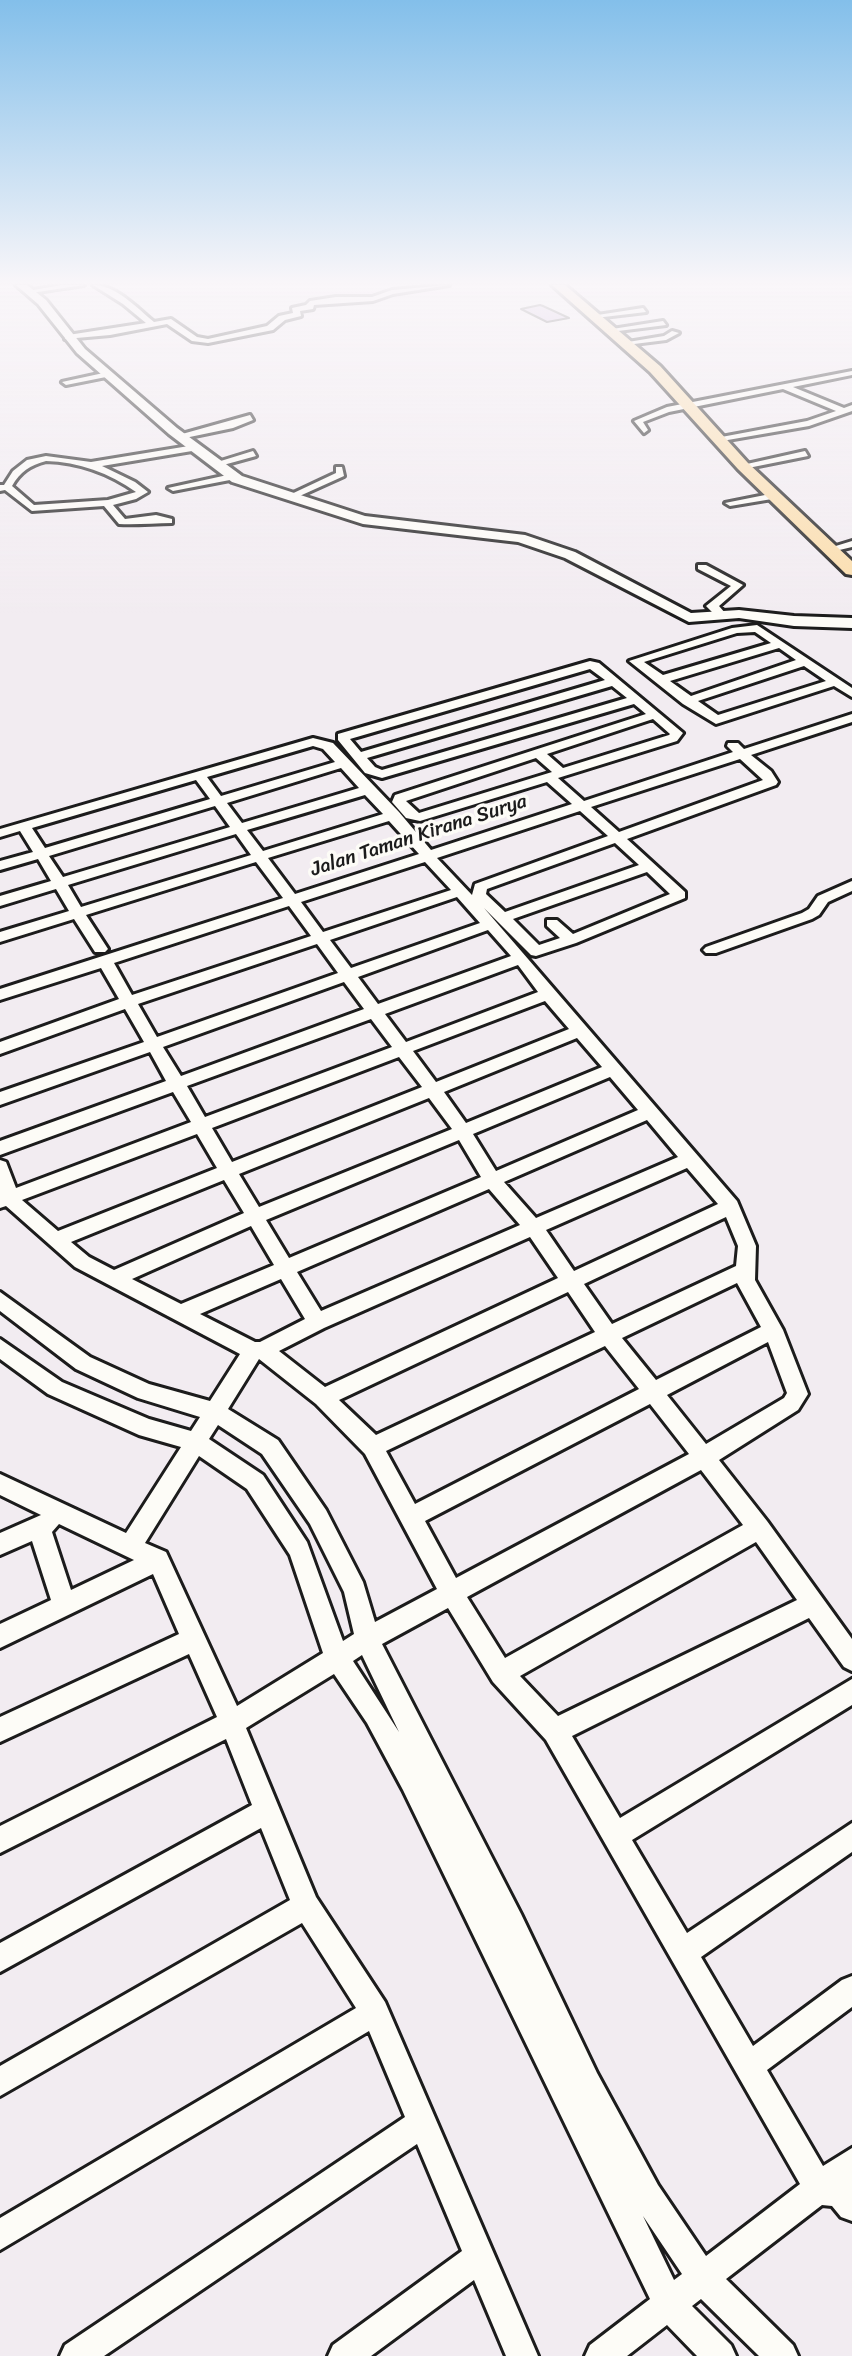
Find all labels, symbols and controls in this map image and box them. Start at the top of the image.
street label: Jalan Taman Kirana Surya [308,790,530,882]

